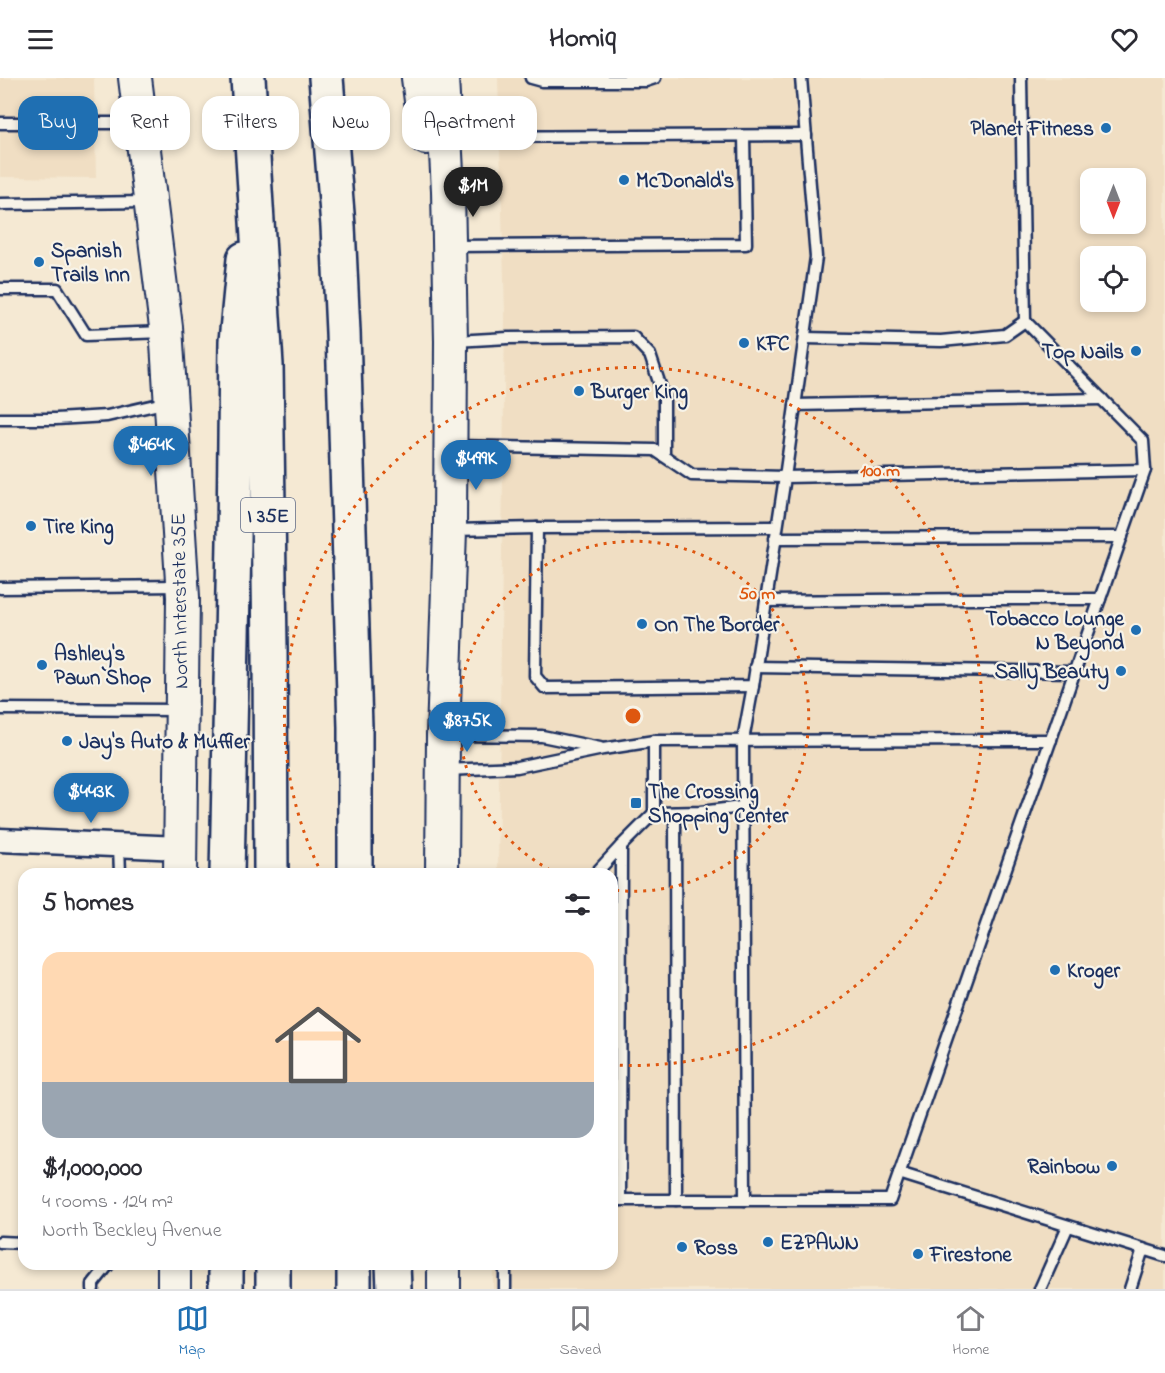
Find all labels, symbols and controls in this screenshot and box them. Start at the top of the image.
text: Homiq [549,20,616,59]
icon: menu [24,23,57,56]
icon: heart [1108,23,1141,56]
chip: Buy [18,96,98,150]
chip: Rent [110,96,190,150]
chip: Filters [202,96,299,150]
chip: New [311,96,390,150]
chip: Apartment [402,96,537,150]
place label: Planet Fitness [971,115,1094,145]
marker: Planet Fitness [1099,121,1113,135]
pin: $1M [444,167,502,218]
place label: McDonald's [636,167,735,197]
north arrow [1080,168,1146,234]
map controls [1080,168,1146,312]
text: $1M [458,172,488,201]
marker: McDonald's [617,173,631,187]
place label: Spanish Trails Inn [51,237,130,291]
button: locate [1080,246,1146,312]
marker: Spanish Trails Inn [32,255,46,269]
place label: KFC [756,330,790,360]
marker: KFC [737,336,751,350]
place label: Top Nails [1042,338,1124,368]
marker: Top Nails [1129,344,1143,358]
place label: Burger King [590,378,688,410]
marker: Burger King [572,384,586,398]
pin: $464K [109,426,193,477]
text: $464K [127,431,175,460]
pin: $499K [434,440,518,491]
text: $499K [455,445,497,474]
text: 100 m [860,459,900,485]
road number: I 35E [241,498,295,532]
place label: Tire King [43,513,114,545]
street label: North Interstate 35E [164,513,198,689]
marker: Tire King [24,519,38,533]
text: 50 m [739,582,775,608]
place label: Tobacco Lounge N Beyond [985,605,1125,661]
place label: On The Border [654,611,780,641]
marker: On The Border [635,617,649,631]
marker: Tobacco Lounge N Beyond [1129,623,1143,637]
place label: Ashley's Pawn Shop [54,640,151,694]
marker: Ashley's Pawn Shop [35,658,49,672]
place label: Sally Beauty [995,658,1109,690]
marker: Sally Beauty [1114,664,1128,678]
pin: $875K [425,702,509,753]
centre of rings [623,706,643,726]
text: $875K [443,707,491,736]
place label: Jay's Auto & Muffler [79,728,250,760]
marker: Jay's Auto & Muffler [60,734,74,748]
pin: $443K [49,773,133,824]
text: $443K [68,778,114,807]
place label: The Crossing Shopping Center [648,778,789,834]
marker: The Crossing Shopping Center [629,796,643,810]
text: 5 homes [42,885,134,923]
icon: filters [561,888,594,921]
place label: Kroger [1067,957,1120,989]
marker: Kroger [1048,963,1062,977]
icon: home [264,991,372,1099]
text: $1,000,000 [42,1150,142,1188]
place label: Rainbow [1027,1153,1100,1183]
marker: Rainbow [1105,1159,1119,1173]
text: 4 rooms · 124 m² [42,1188,173,1217]
text: North Beckley Avenue [42,1217,222,1246]
place label: EZPAWN [780,1229,859,1259]
place label: Ross [694,1234,738,1264]
marker: EZPAWN [761,1235,775,1249]
marker: Ross [675,1240,689,1254]
place label: Firestone [929,1241,1012,1271]
marker: Firestone [911,1247,925,1261]
tab: Map [176,1302,209,1362]
tab: Saved [560,1302,601,1362]
tab: Home [952,1302,989,1362]

